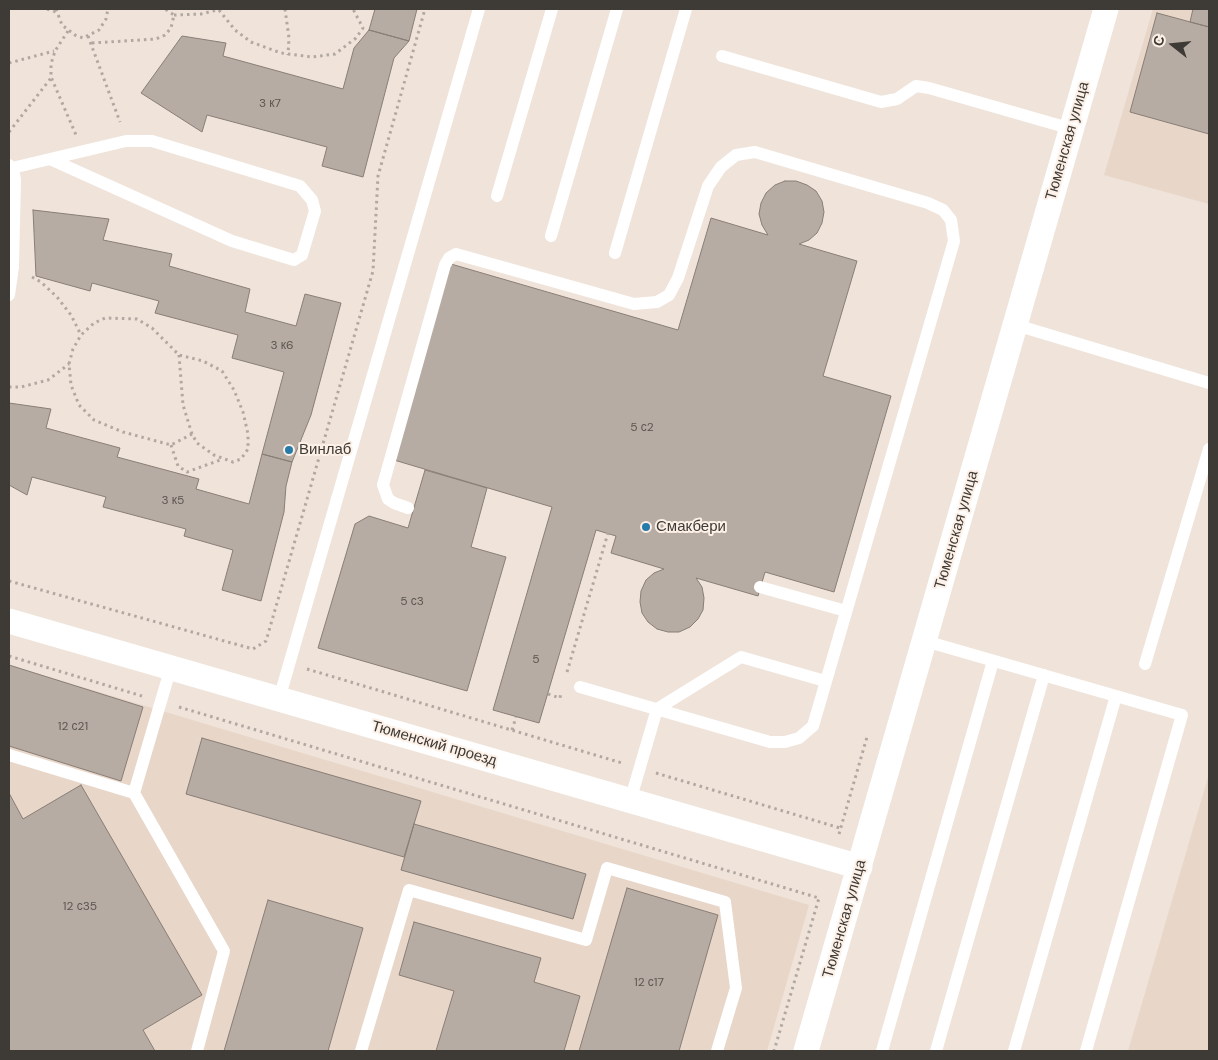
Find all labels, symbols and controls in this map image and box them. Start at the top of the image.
north arrow [1148,20,1198,70]
text: С [1149,34,1169,48]
street label: Тюменская улица [1042,80,1094,202]
house number: 3 к7 [259,97,281,111]
house number: 3 к6 [270,339,294,353]
house number: 5 с2 [630,421,654,435]
place label: Винлаб [299,441,351,459]
marker: Винлаб [283,444,295,456]
street label: Тюменская улица [931,469,983,591]
house number: 3 к5 [162,494,184,508]
place label: Смакбери [656,518,726,536]
marker: Смакбери [640,521,652,533]
house number: 5 с3 [400,595,424,609]
house number: 5 [532,653,540,667]
street label: Тюменский проезд [369,718,499,770]
house number: 12 с21 [58,720,88,734]
street label: Тюменская улица [819,858,871,980]
house number: 12 с35 [63,900,97,914]
house number: 12 с17 [634,976,664,990]

